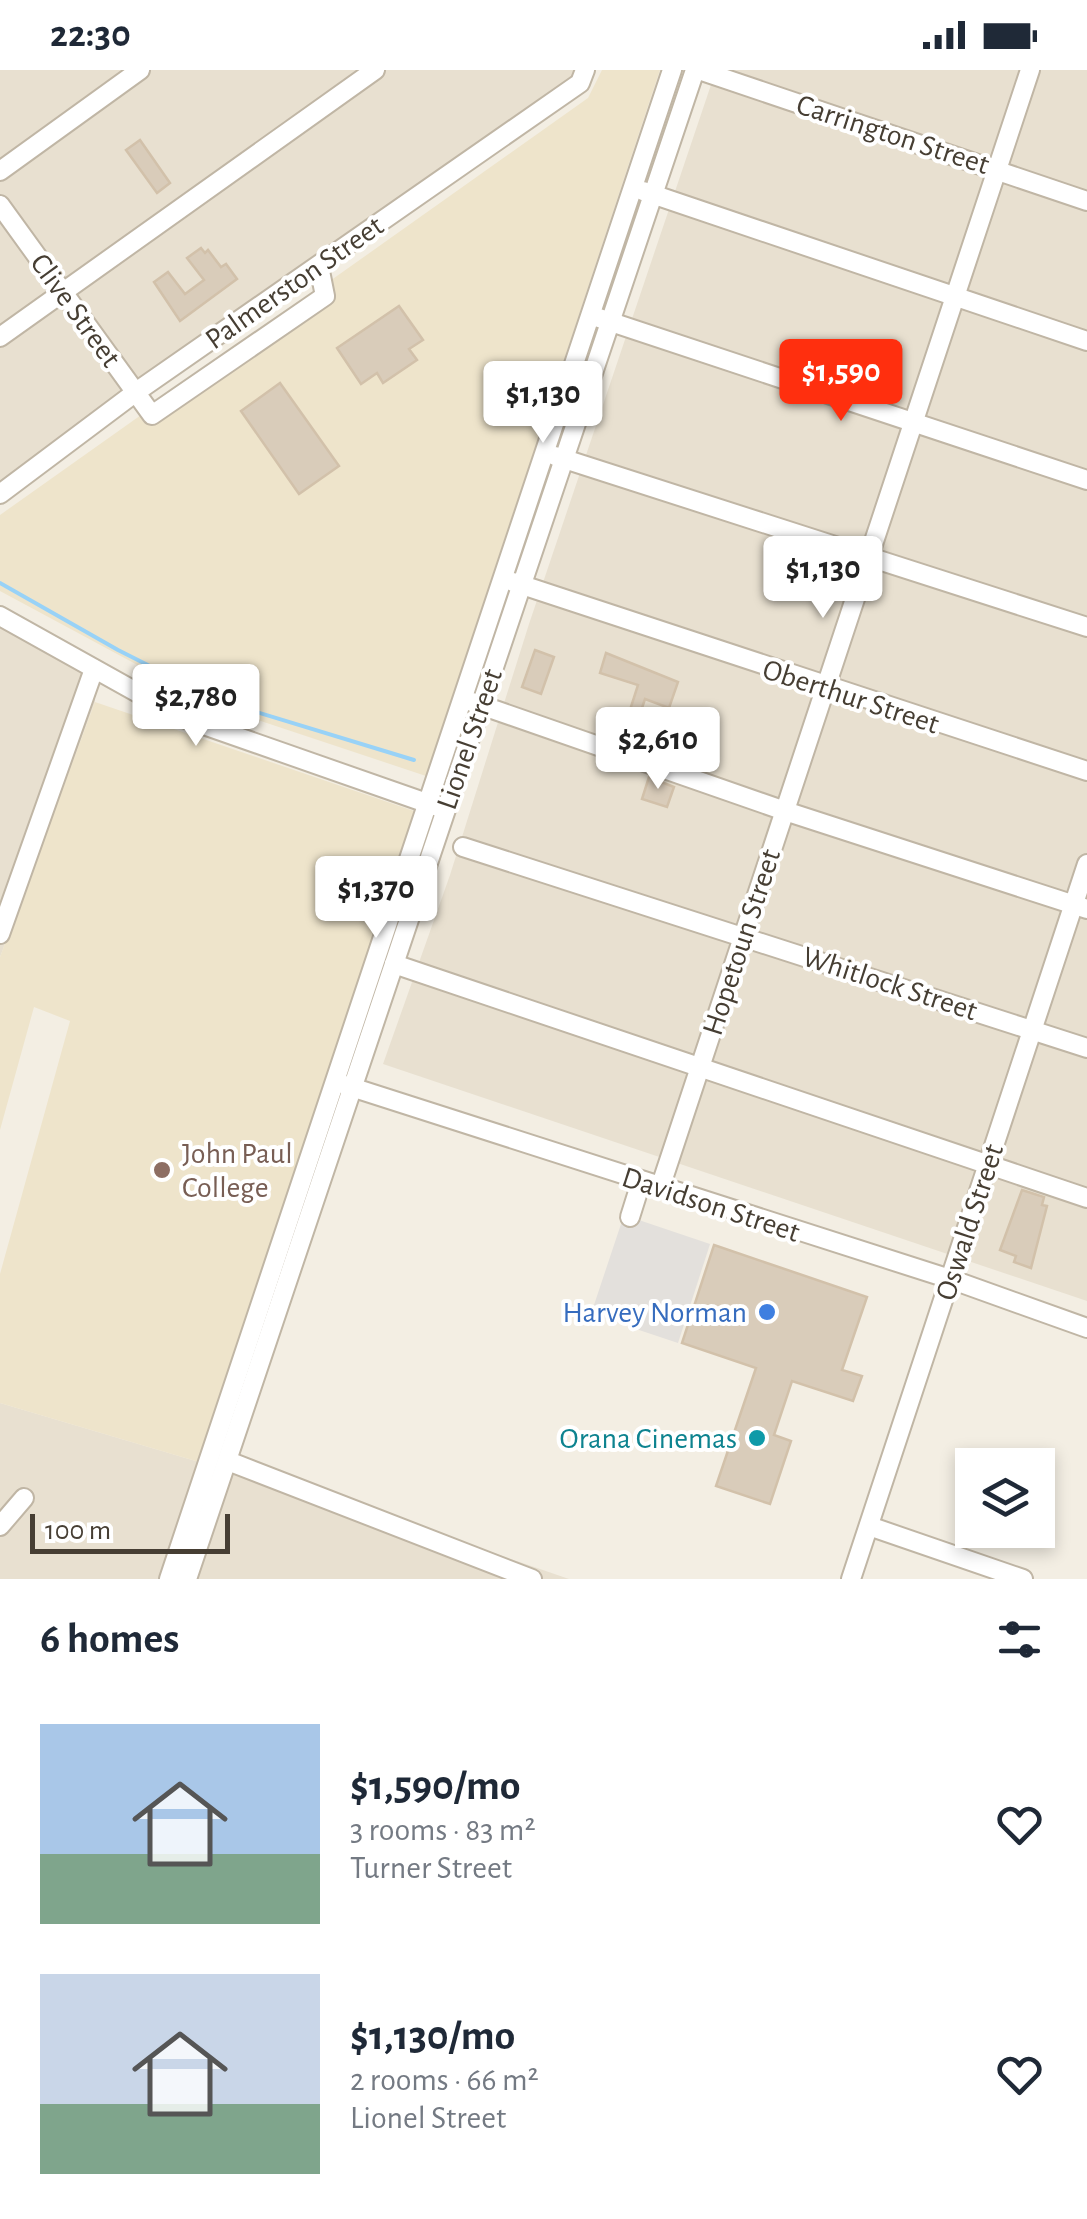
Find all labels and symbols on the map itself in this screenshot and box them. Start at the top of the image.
street label: Carrington Street [793,90,993,180]
street label: Palmerston Street [200,210,389,355]
street label: Clive Street [24,248,126,373]
pin: $1,590 [760,339,922,424]
pin: $1,130 [462,361,624,446]
pin: $1,130 [742,536,904,621]
street label: Oberthur Street [759,654,943,740]
pin: $2,780 [115,664,277,749]
street label: Lionel Street [432,665,508,813]
pin: $2,610 [577,707,739,792]
street label: Hopetoun Street [698,845,786,1039]
pin: $1,370 [295,856,457,941]
street label: Whitlock Street [799,942,981,1026]
place label: John Paul College [182,1139,293,1203]
street label: Oswald Street [931,1140,1009,1304]
marker: John Paul College [151,1159,173,1181]
street label: Davidson Street [618,1162,804,1248]
place label: Harvey Norman [563,1298,747,1328]
marker: Harvey Norman [756,1301,778,1323]
place label: Orana Cinemas [560,1424,737,1454]
marker: Orana Cinemas [746,1427,768,1449]
scale bar [30,1509,230,1554]

